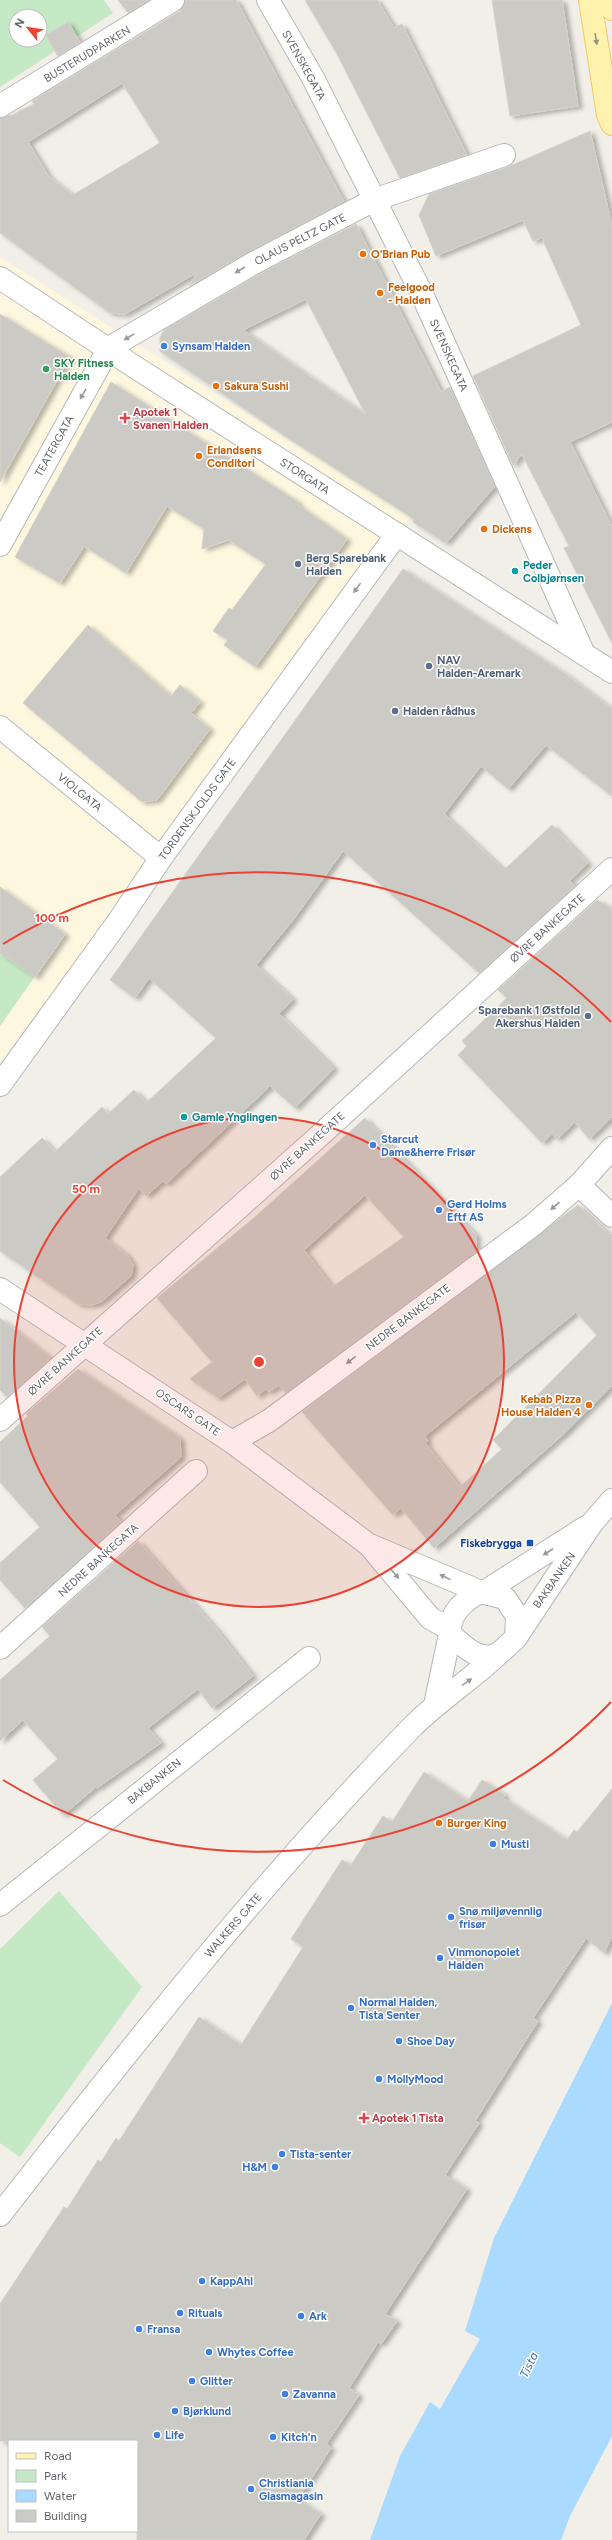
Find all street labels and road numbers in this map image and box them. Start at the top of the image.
street label: BUSTERUDPARKEN [42,23,133,85]
street label: SVENSKEGATA [279,28,328,103]
street label: OLAUS PELTZ GATE [252,211,348,268]
street label: SVENSKEGATA [427,317,471,394]
street label: TEATERGATA [32,413,77,479]
street label: STORGATA [277,456,332,498]
street label: TORDENSKJOLDS GATE [156,756,239,863]
street label: VIOLGATA [55,771,105,815]
street label: ØVRE BANKEGATE [507,891,587,965]
street label: ØVRE BANKEGATE [267,1109,347,1183]
street label: NEDRE BANKEGATE [363,1281,453,1354]
street label: ØVRE BANKEGATE [25,1324,105,1398]
street label: OSCARS GATE [153,1386,223,1439]
street label: NEDRE BANKEGATA [56,1521,141,1600]
street label: BAKBANKEN [530,1550,578,1611]
street label: BAKBANKEN [125,1756,184,1807]
street label: WALKERS GATE [202,1890,265,1960]

